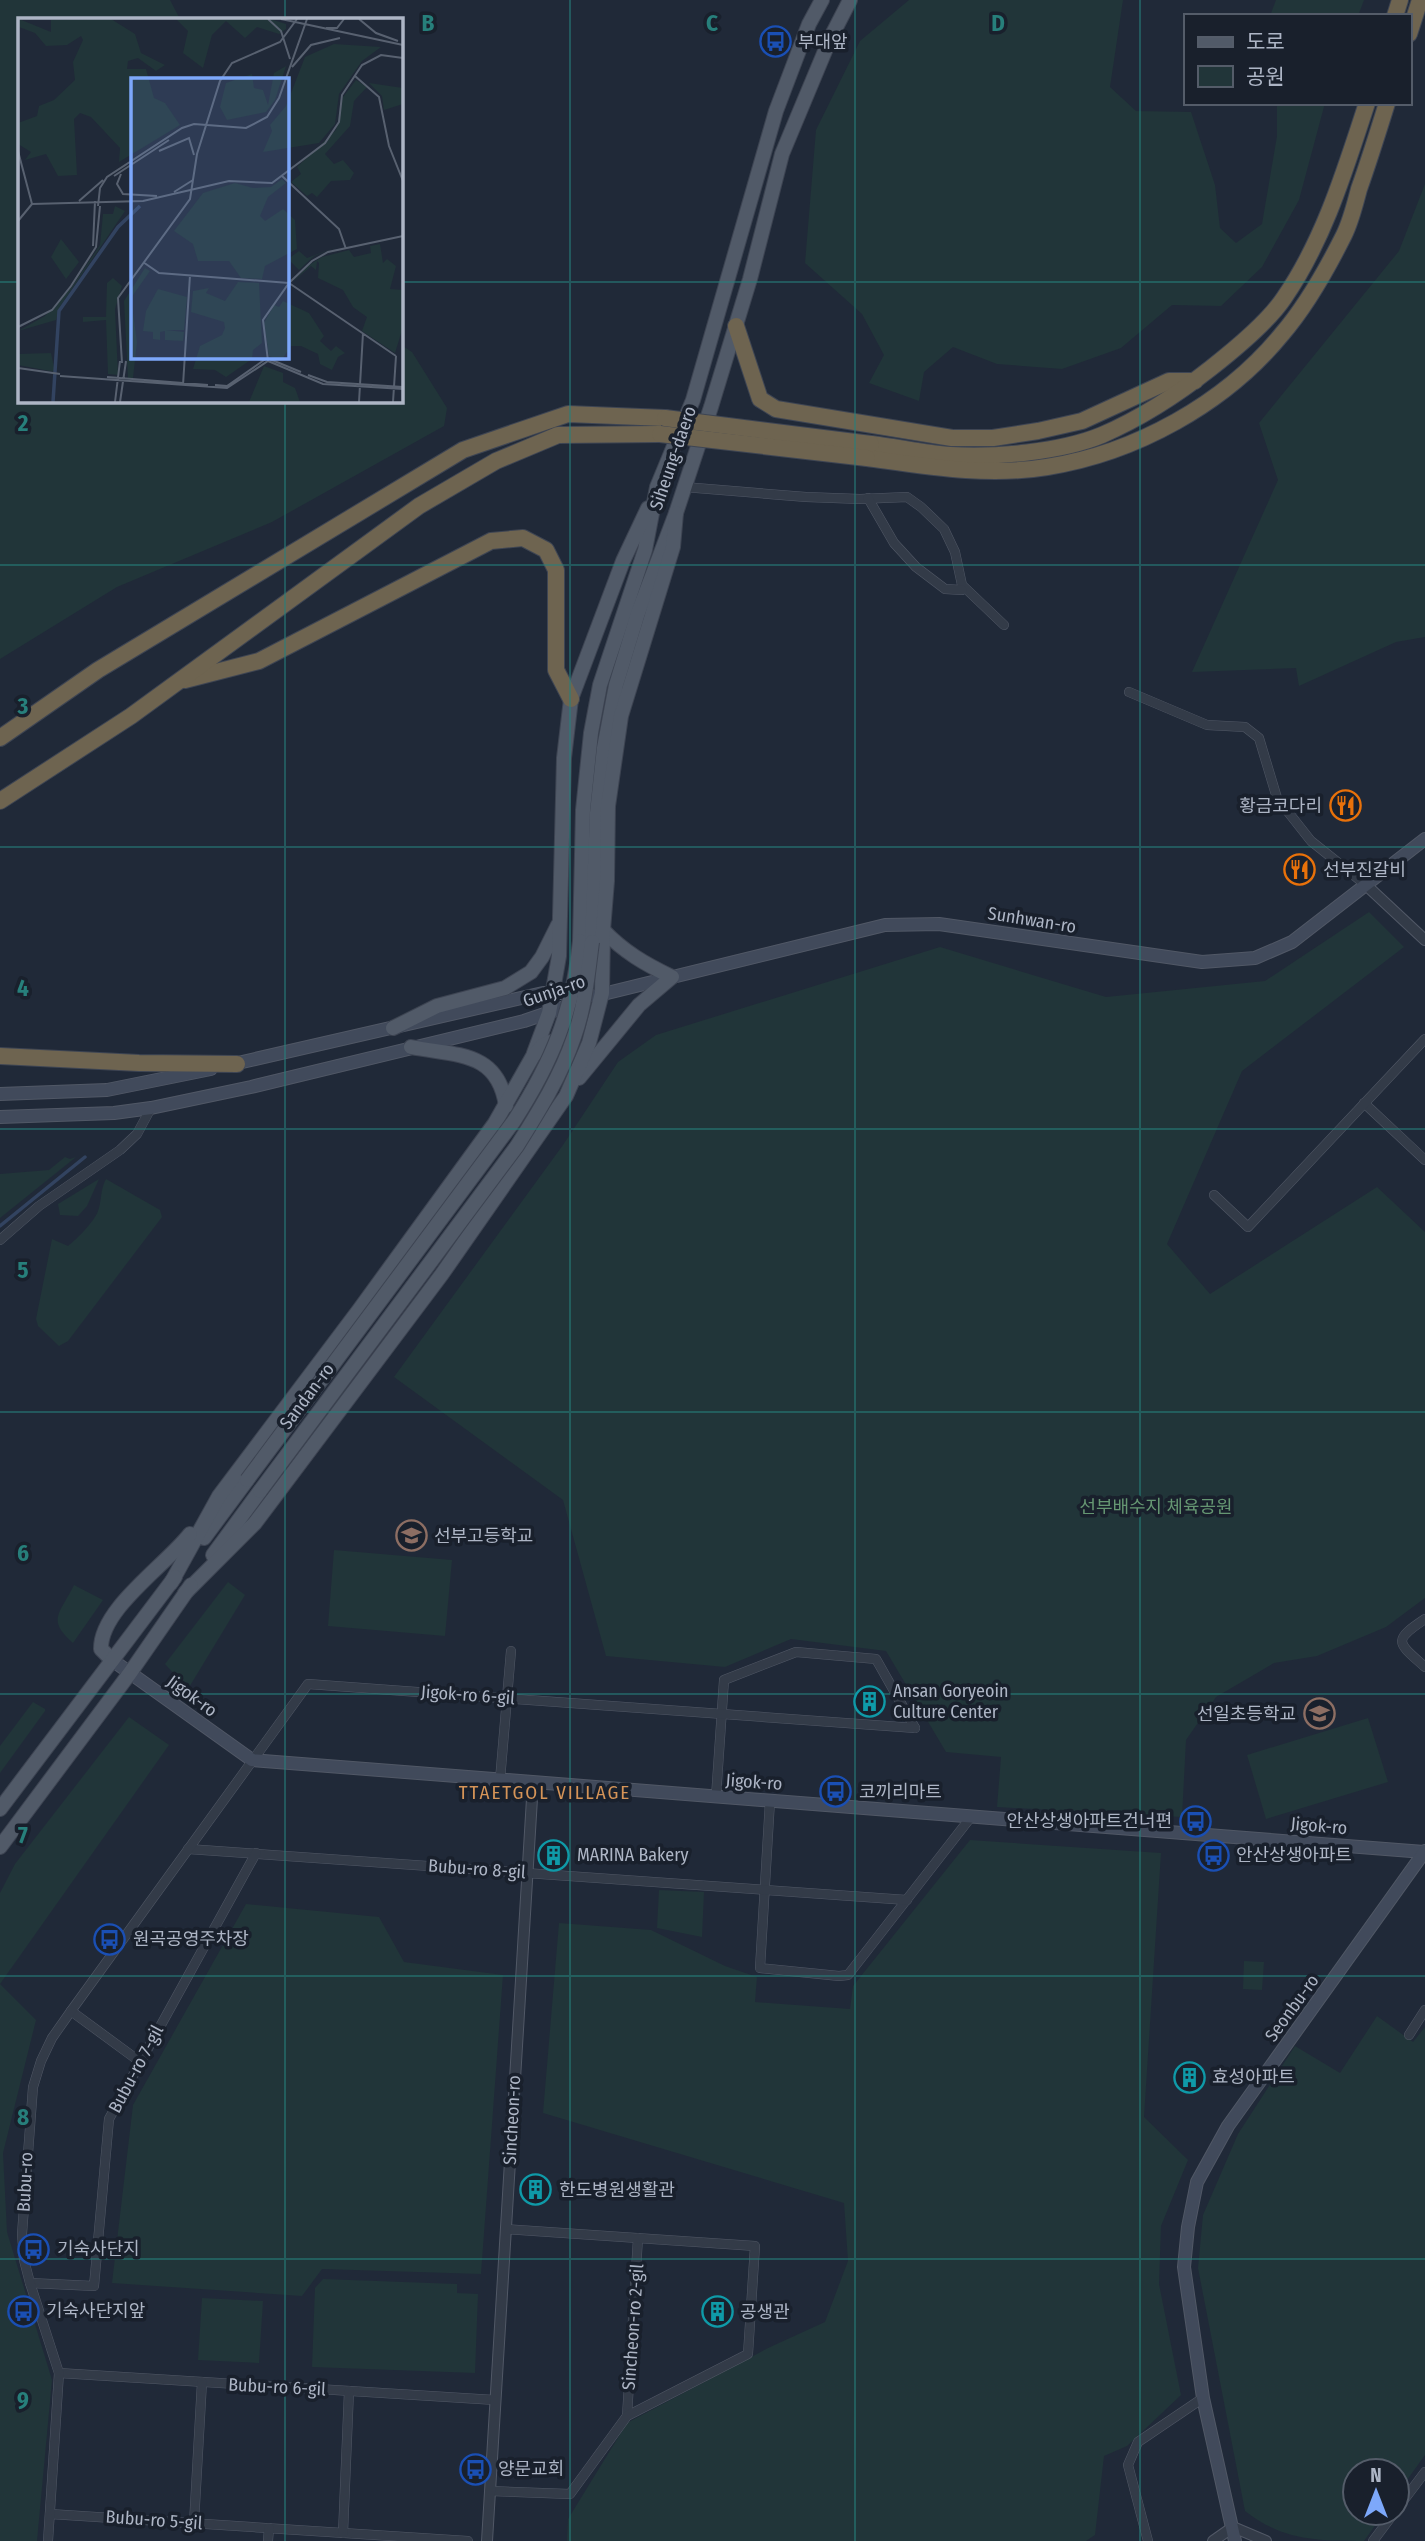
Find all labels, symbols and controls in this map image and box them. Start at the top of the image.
text: B [422,9,435,37]
text: C [706,9,718,37]
text: D [991,9,1005,37]
legend [1184,14,1411,105]
inset map [18,18,402,402]
bus stop icon: 부대앞 [758,25,792,59]
text: 도로 [1246,29,1285,55]
place label: 부대앞 [798,31,848,53]
text: 공원 [1246,64,1285,90]
street label: Siheung-daero [645,403,701,513]
text: 2 [17,409,29,437]
text: 3 [17,692,29,720]
restaurant icon: 황금코다리 [1328,789,1362,823]
place label: 황금코다리 [1239,795,1322,817]
restaurant icon: 선부진갈비 [1283,853,1317,887]
place label: 선부진갈비 [1323,859,1406,881]
street label: Sunhwan-ro [986,902,1078,938]
street label: Gunja-ro [520,970,588,1012]
text: 4 [17,974,29,1002]
text: 5 [17,1256,29,1284]
street label: Sandan-ro [275,1359,339,1433]
park label: 선부배수지 체육공원 [1079,1496,1233,1518]
school or university icon: 선부고등학교 [394,1519,428,1553]
place label: 선부고등학교 [434,1525,533,1547]
text: 6 [17,1539,29,1567]
street label: Jigok-ro [163,1670,221,1722]
place label: Ansan Goryeoin Culture Center [893,1680,1008,1723]
street label: Jigok-ro 6-gil [420,1681,516,1709]
building icon: Ansan Goryeoin Culture Center [853,1684,887,1718]
school or university icon: 선일초등학교 [1302,1697,1336,1731]
place label: 선일초등학교 [1197,1703,1296,1725]
street label: Jigok-ro [725,1769,783,1795]
bus stop icon: 코끼리마트 [819,1775,853,1809]
district label: TTAETGOL VILLAGE [459,1781,631,1804]
place label: 코끼리마트 [859,1781,942,1803]
bus stop icon: 안산상생아파트건너편 [1178,1804,1212,1838]
place label: 안산상생아파트건너편 [1006,1810,1172,1832]
street label: Jigok-ro [1290,1813,1348,1839]
text: 7 [18,1821,28,1849]
building icon: MARINA Bakery [537,1838,571,1872]
bus stop icon: 안산상생아파트 [1196,1838,1230,1872]
place label: MARINA Bakery [577,1844,689,1866]
place label: 안산상생아파트 [1236,1844,1352,1866]
street label: Bubu-ro 8-gil [427,1855,527,1883]
bus stop icon: 원곡공영주차장 [93,1922,127,1956]
place label: 원곡공영주차장 [133,1928,249,1950]
street label: Seonbu-ro [1260,1970,1324,2046]
street label: Bubu-ro 7-gil [104,2021,168,2117]
building icon: 효성아파트 [1172,2060,1206,2094]
place label: 효성아파트 [1212,2066,1295,2088]
street label: Sincheon-ro [499,2075,525,2165]
text: 8 [17,2103,29,2131]
street label: Bubu-ro [12,2151,38,2213]
building icon: 한도병원생활관 [519,2173,553,2207]
place label: 한도병원생활관 [559,2179,675,2201]
bus stop icon: 기숙사단지 [17,2232,51,2266]
place label: 기숙사단지 [57,2238,140,2260]
street label: Sincheon-ro 2-gil [618,2263,648,2391]
bus stop icon: 기숙사단지앞 [6,2294,40,2328]
building icon: 공생관 [700,2295,734,2329]
place label: 기숙사단지앞 [46,2300,145,2322]
place label: 공생관 [740,2301,790,2323]
street label: Bubu-ro 6-gil [228,2373,327,2401]
text: 9 [17,2386,29,2414]
bus stop icon: 양문교회 [458,2452,492,2486]
north arrow [1341,2457,1411,2527]
place label: 양문교회 [498,2458,564,2480]
text: N [1370,2464,1382,2487]
street label: Bubu-ro 5-gil [105,2506,203,2534]

